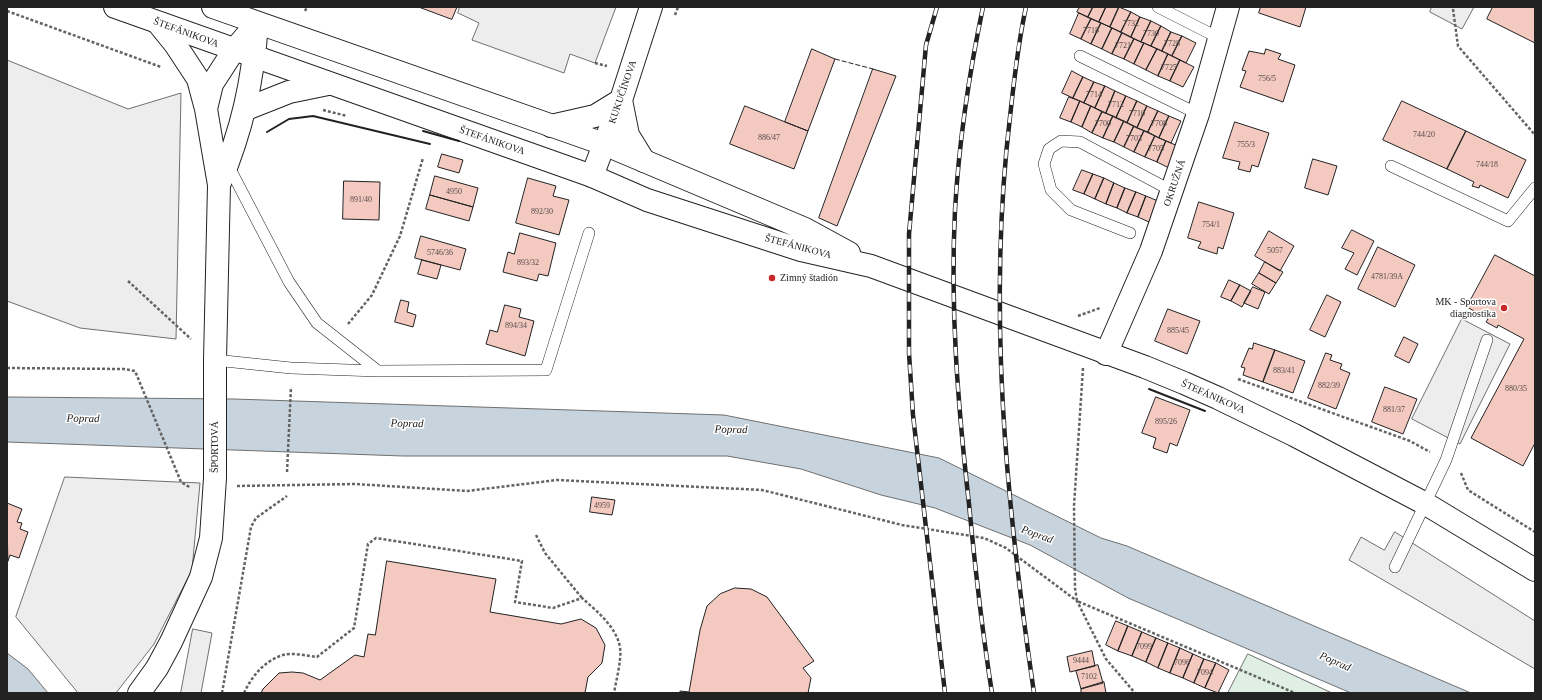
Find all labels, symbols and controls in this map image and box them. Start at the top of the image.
street label: ŠTEFÁNIKOVA [152,16,220,50]
house number: 7732 [1123,19,1139,29]
house number: 7718 [1083,26,1099,36]
house number: 7730 [1143,29,1159,39]
house number: 7728 [1164,39,1180,49]
house number: 7721 [1115,41,1131,51]
street label: KUKUČÍNOVA [607,59,639,125]
house number: 7725 [1161,63,1177,73]
house number: 756/5 [1258,74,1276,84]
house number: 7714 [1086,90,1102,100]
house number: 7712 [1108,100,1124,110]
house number: 7710 [1129,109,1145,119]
house number: 7700 [1095,119,1111,129]
house number: 7708 [1151,119,1167,129]
street label: ŠTEFÁNIKOVA [458,124,526,158]
house number: 744/20 [1413,130,1435,140]
house number: 886/47 [758,133,780,143]
house number: 7703 [1126,134,1142,144]
house number: 755/3 [1237,140,1255,150]
house number: 7705 [1148,144,1164,154]
street label: OKRUŽNÁ [1161,158,1189,208]
house number: 744/18 [1476,160,1498,170]
house number: 4950 [446,187,462,197]
house number: 891/40 [350,195,372,205]
house number: 892/30 [531,207,553,217]
house number: 754/1 [1202,220,1220,230]
street label: ŠTEFÁNIKOVA [763,232,833,262]
house number: 5057 [1267,246,1283,256]
house number: 5746/36 [427,248,453,258]
house number: 893/32 [517,258,539,268]
place label: Zimný štadión [780,272,838,284]
house number: 4781/39A [1371,272,1403,282]
marker: Zimný štadión [767,273,777,283]
place label: MK - Sportova diagnostika [1435,296,1496,320]
marker: MK - Sportova diagnostika [1499,303,1509,313]
house number: 894/34 [505,321,527,331]
house number: 885/45 [1167,326,1189,336]
house number: 883/41 [1273,366,1295,376]
street label: ŠTEFÁNIKOVA [1179,378,1247,416]
house number: 882/39 [1318,381,1340,391]
house number: 880/35 [1505,384,1527,394]
house number: 881/37 [1383,405,1405,415]
water label: Poprad [66,412,100,426]
water label: Poprad [390,417,424,431]
house number: 895/26 [1155,417,1177,427]
street label: ŠPORTOVÁ [209,421,221,473]
water label: Poprad [714,423,748,437]
house number: 4959 [594,501,610,511]
water label: Poprad [1019,523,1055,547]
house number: 7099 [1136,642,1152,652]
water label: Poprad [1317,649,1353,675]
house number: 9444 [1073,656,1089,666]
house number: 7096 [1174,658,1190,668]
house number: 7094 [1197,668,1213,678]
house number: 7102 [1081,672,1097,682]

